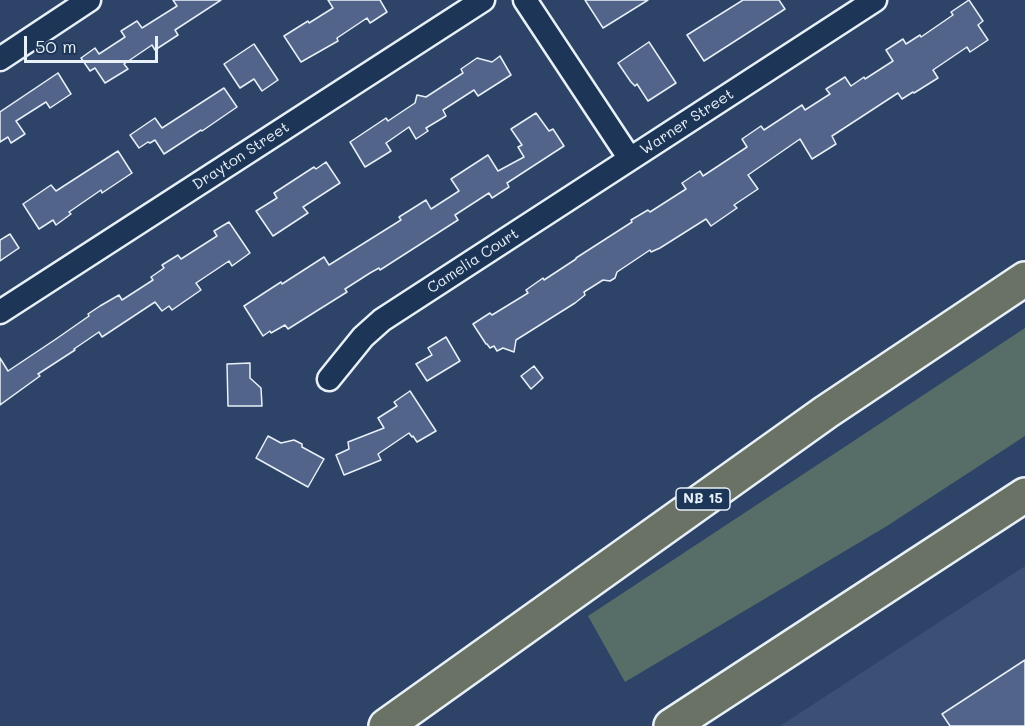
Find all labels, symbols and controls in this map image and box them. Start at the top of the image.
scale bar [27,24,160,62]
text: 50 m [35,34,77,58]
street label: Warner Street [637,85,737,159]
street label: Drayton Street [189,118,293,194]
street label: Camelia Court [424,225,522,297]
road number: NB 15 [676,488,730,510]

